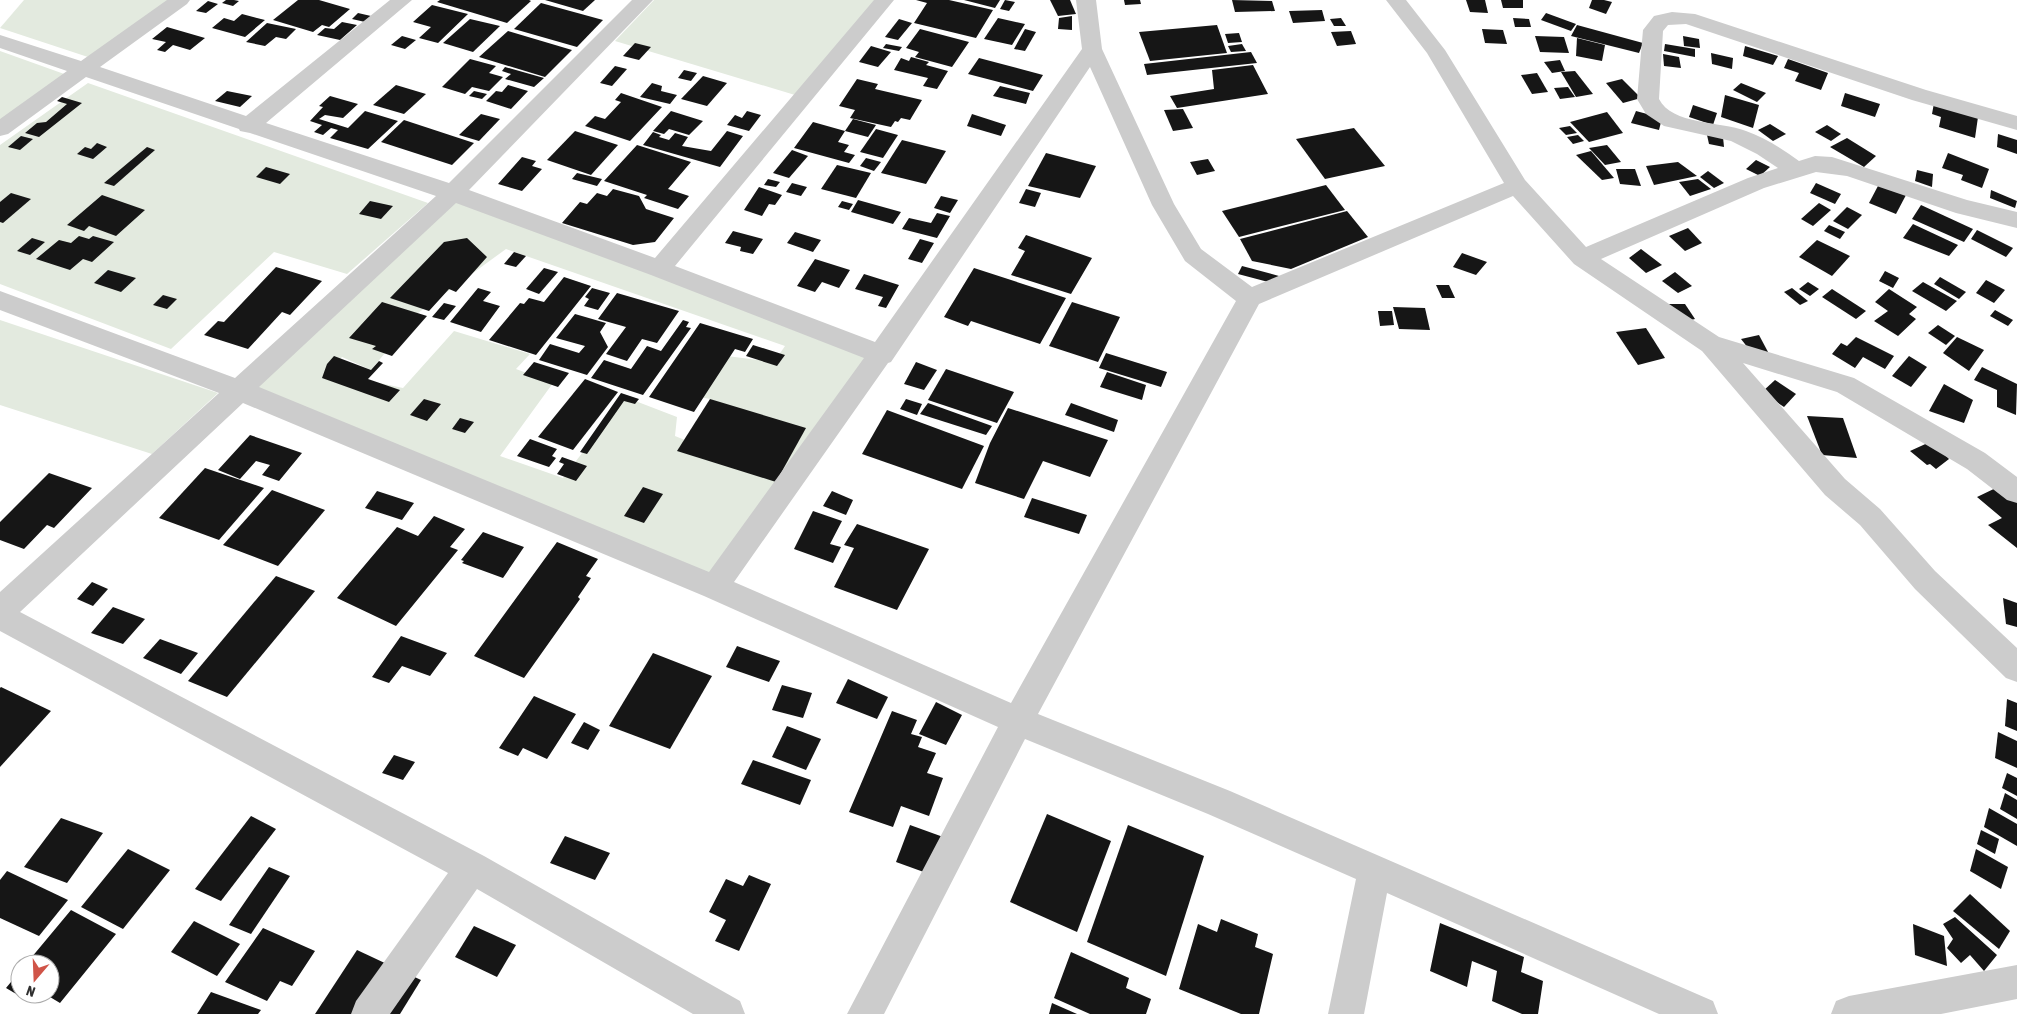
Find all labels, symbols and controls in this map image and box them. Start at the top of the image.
north arrow [10,954,60,1004]
text: N [24,982,37,1000]

